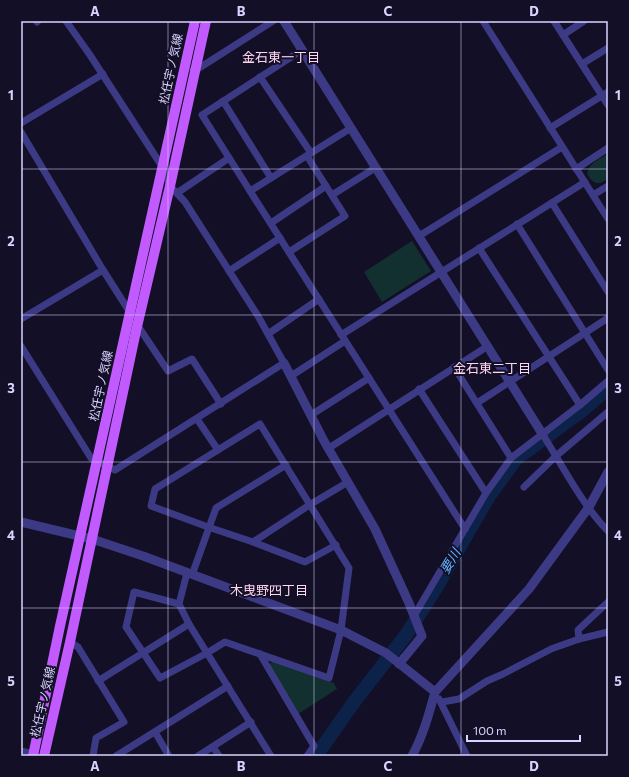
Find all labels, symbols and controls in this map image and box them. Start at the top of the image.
text: A [90,3,100,19]
text: B [237,3,246,19]
text: C [384,3,393,19]
text: D [529,3,539,19]
street label: 松任宇ノ気線 [156,32,184,105]
district label: 金石東一丁目 [242,49,320,65]
text: 1 [8,87,14,103]
text: 1 [615,87,621,103]
text: 2 [7,233,15,249]
text: 2 [614,233,622,249]
street label: 松任宇ノ気線 [86,349,114,422]
district label: 金石東二丁目 [453,360,531,376]
text: 3 [7,380,15,396]
text: 3 [614,380,622,396]
text: 4 [7,527,15,543]
text: 4 [614,527,622,543]
water label: 要川 [436,544,465,576]
district label: 木曳野四丁目 [230,582,308,598]
street label: 松任宇ノ気線 [27,665,57,738]
text: 5 [7,673,15,689]
text: 5 [614,673,622,689]
scale bar [467,717,580,743]
text: 100 m [473,723,507,737]
text: A [90,758,100,774]
text: B [237,758,246,774]
text: C [384,758,393,774]
text: D [529,758,539,774]

